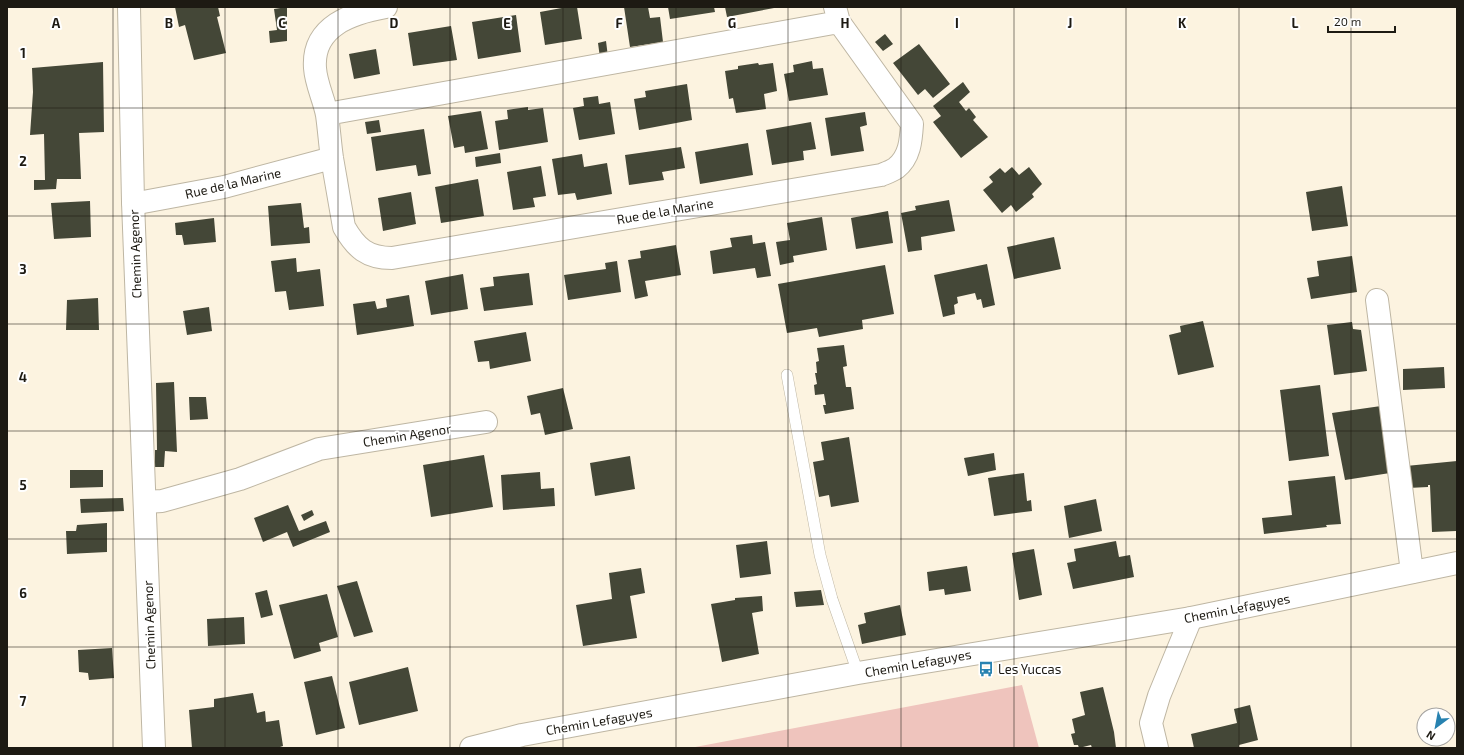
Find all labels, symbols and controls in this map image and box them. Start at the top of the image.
scale bar [1328,8,1395,34]
text: 20 m [1334,14,1361,28]
text: A [52,15,61,31]
text: B [165,15,173,31]
text: C [278,15,286,31]
text: D [390,15,399,31]
text: E [503,15,511,31]
text: F [615,15,623,31]
text: G [728,15,736,31]
text: H [841,15,850,31]
text: I [955,15,959,31]
text: J [1068,15,1072,31]
text: K [1178,15,1187,31]
text: L [1292,15,1299,31]
text: 1 [20,45,26,61]
text: 2 [19,153,27,169]
street label: Rue de la Marine [183,164,283,202]
street label: Rue de la Marine [615,195,715,227]
street label: Chemin Agenor [125,209,145,299]
text: 3 [19,261,27,277]
text: 4 [19,369,27,385]
street label: Chemin Agenor [362,420,452,450]
text: 5 [19,477,27,493]
street label: Chemin Agenor [139,580,159,670]
text: 6 [19,585,27,601]
street label: Chemin Lefaguyes [1183,590,1291,626]
street label: Chemin Lefaguyes [864,646,972,680]
bus stop icon: Les Yuccas [977,660,995,678]
place label: Les Yuccas [998,661,1061,677]
text: 7 [20,693,27,709]
street label: Chemin Lefaguyes [545,704,653,738]
north arrow [1416,707,1456,747]
text: N [1424,728,1437,744]

